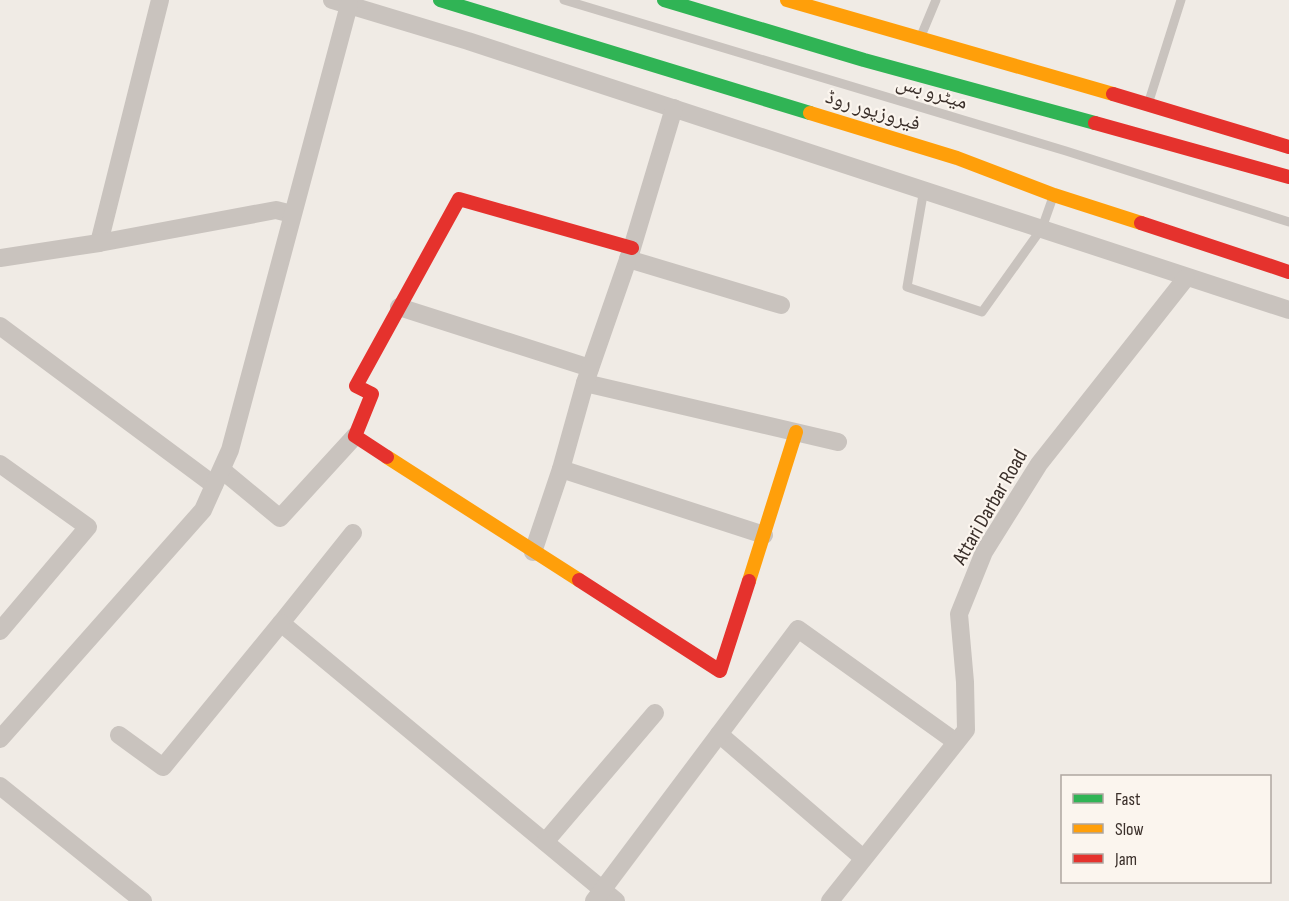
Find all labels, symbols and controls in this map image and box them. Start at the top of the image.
street label: میٹرو بس [893,69,971,115]
street label: فیروزپور روڈ [823,84,923,136]
street label: Attari Darbar Road [947,445,1033,570]
legend [1061,775,1271,883]
text: Fast [1115,789,1141,810]
text: Slow [1115,819,1144,840]
text: Jam [1114,849,1137,870]

